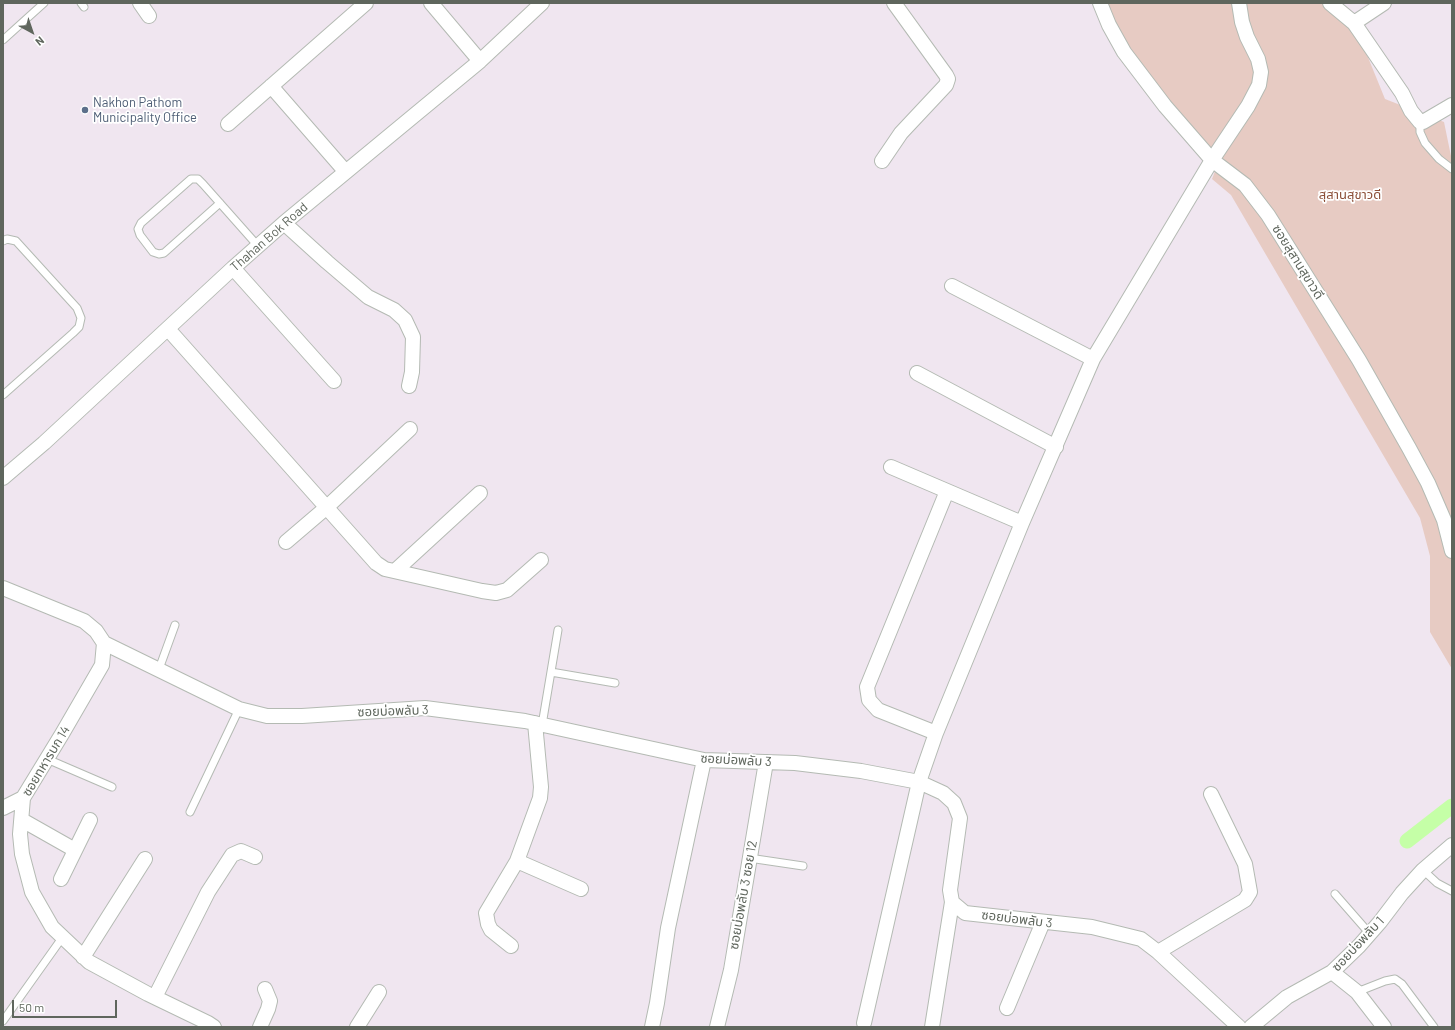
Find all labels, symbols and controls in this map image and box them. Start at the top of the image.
north arrow [12,12,52,52]
text: N [33,34,47,49]
place label: Nakhon Pathom Municipality Office [93,95,197,126]
marker: Nakhon Pathom Municipality Office [80,105,90,115]
park label: สุสานสุขาวดี [1319,187,1381,203]
street label: Thahan Bok Road [227,199,311,275]
street label: ซอยสุสานสุขาวดี [1269,222,1327,302]
street label: ซอยบ่อพลับ 3 [357,702,429,720]
street label: ซอยทหารบก 14 [19,723,73,799]
street label: ซอยบ่อพลับ 3 [700,750,772,770]
street label: ซอยบ่อพลับ 3 ซอย 12 [726,839,760,951]
street label: ซอยบ่อพลับ 3 [981,907,1053,931]
street label: ซอยบ่อพลับ 1 [1329,913,1387,975]
scale bar [14,992,119,1018]
text: 50 m [19,1000,44,1014]

